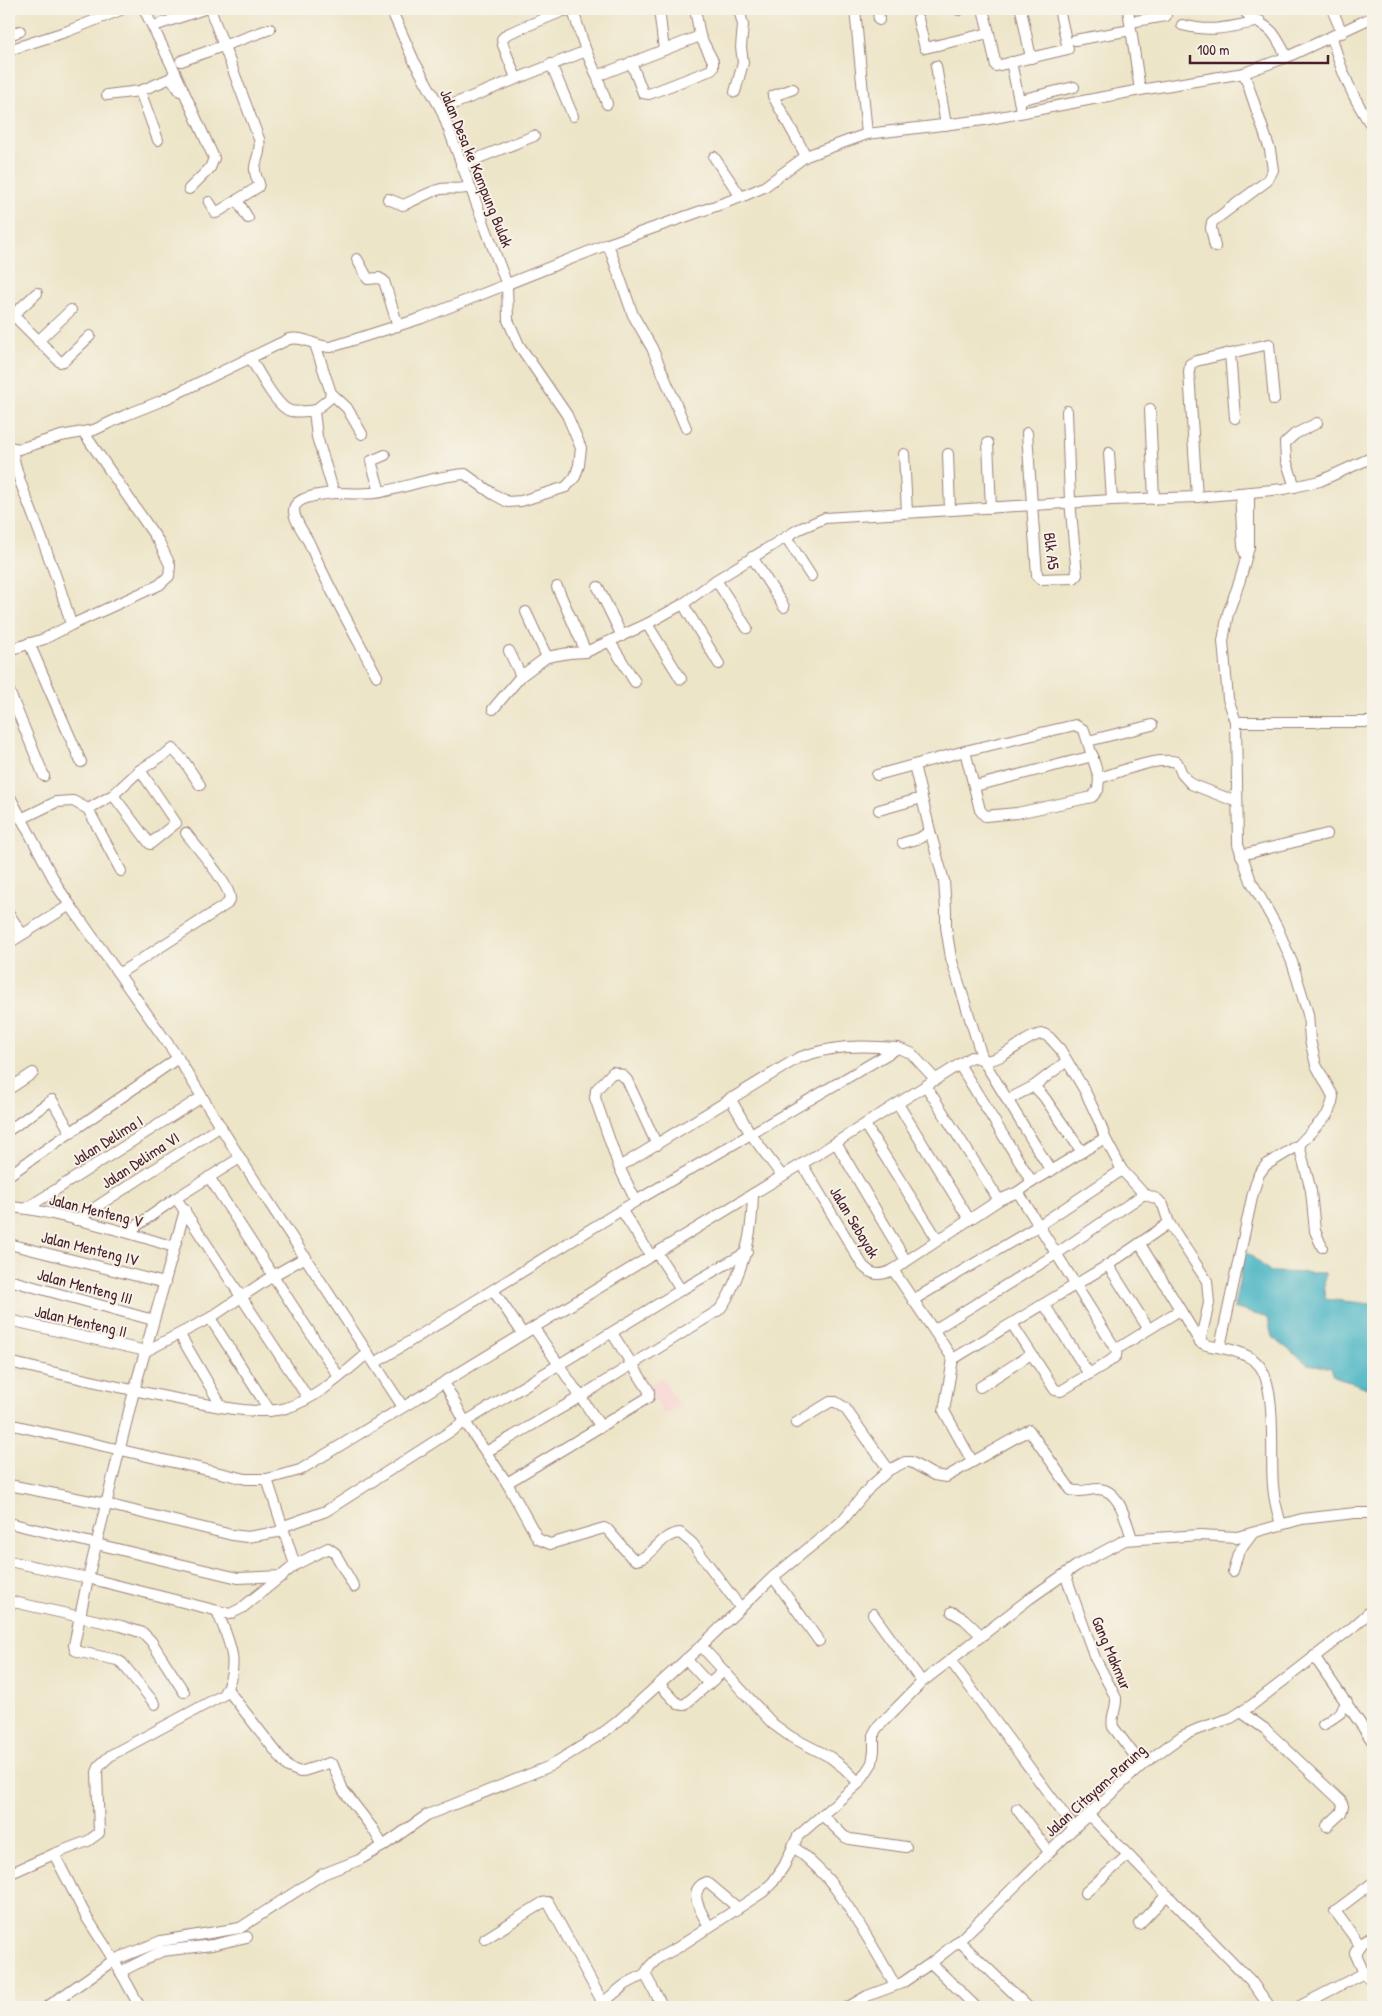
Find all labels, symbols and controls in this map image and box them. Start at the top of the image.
scale bar [1190,32,1327,64]
text: 100 m [1197,39,1230,60]
street label: Jalan Desa ke Kampung Bulak [435,86,519,251]
street label: Blk A5 [1039,531,1065,571]
street label: Jalan Delima I [67,1109,147,1171]
street label: Jalan Delima VI [97,1127,183,1193]
street label: Jalan Sebayak [825,1182,885,1262]
street label: Jalan Menteng V [47,1188,145,1232]
street label: Jalan Menteng IV [39,1225,141,1271]
street label: Jalan Menteng III [35,1263,135,1309]
street label: Jalan Menteng II [33,1300,129,1342]
street label: Gang Makmur [1087,1613,1137,1693]
street label: Jalan Citayam-Parung [1040,1739,1150,1841]

